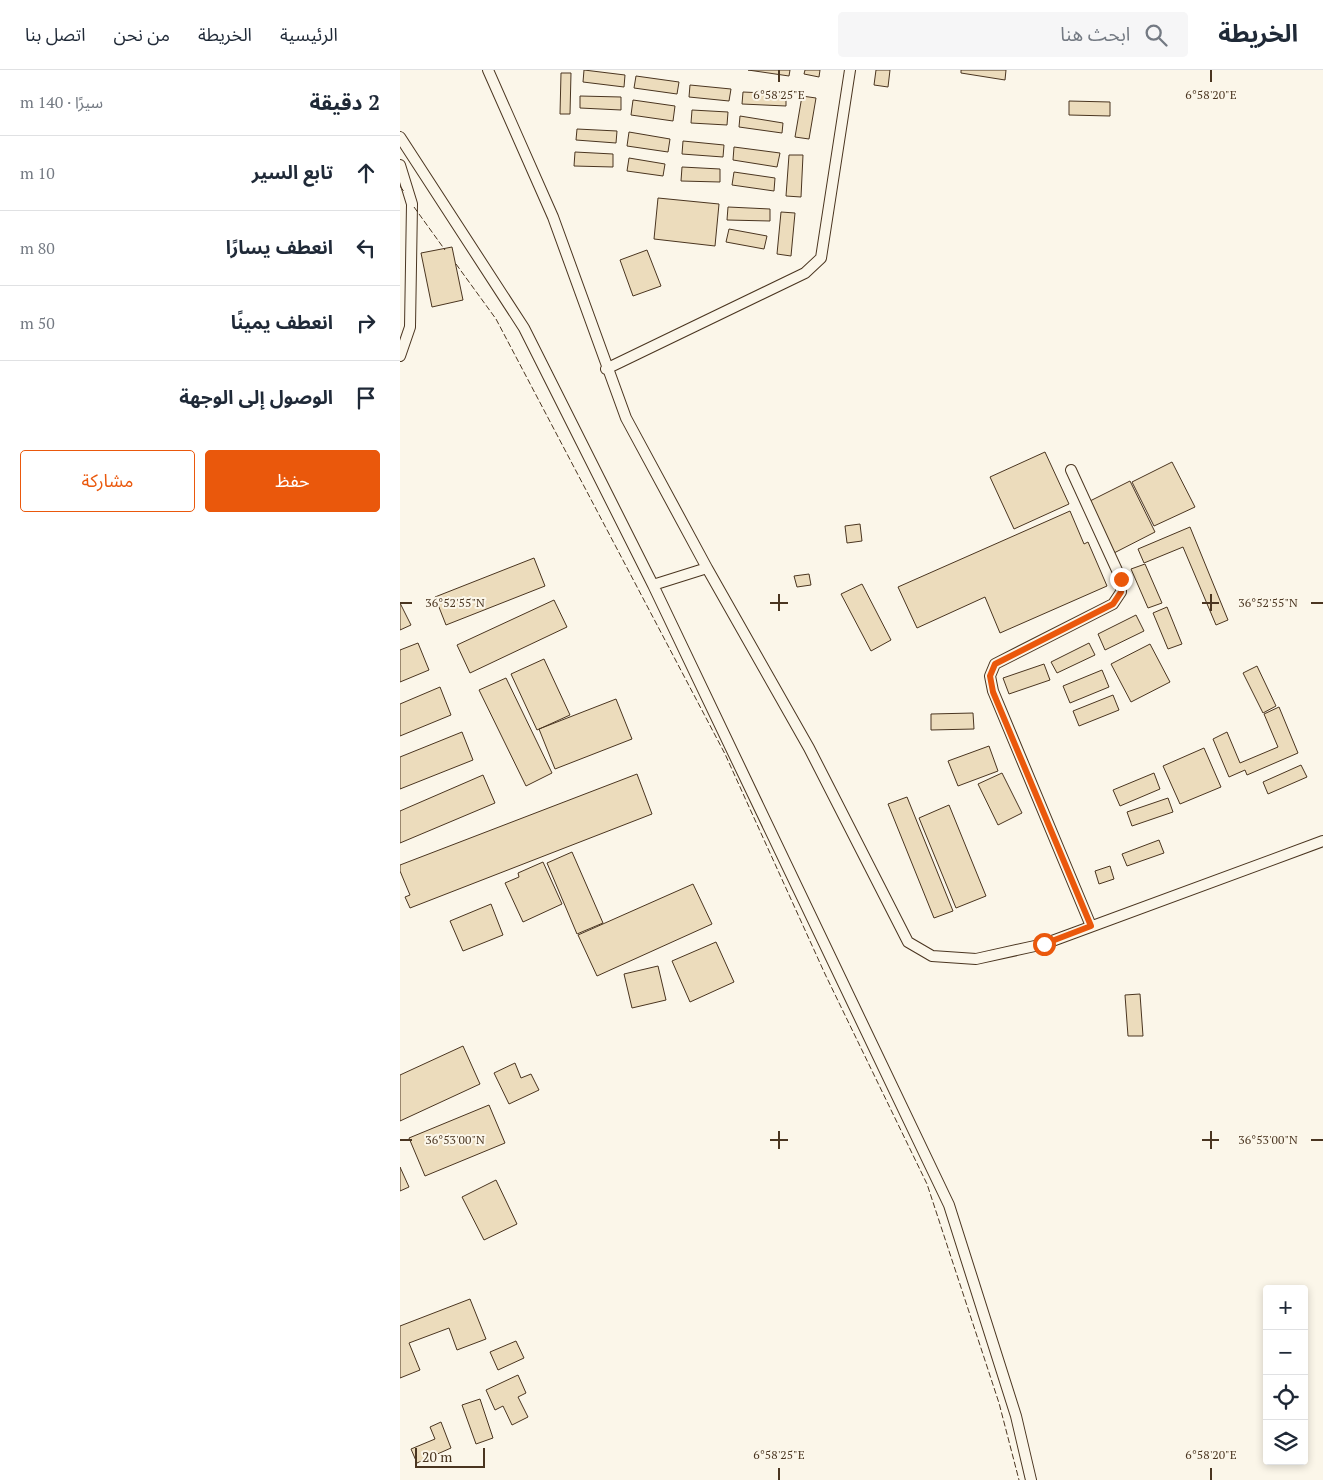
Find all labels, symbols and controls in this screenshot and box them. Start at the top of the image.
search box [838,12,1188,57]
text: الخريطة [1218,17,1298,49]
text: ابحث هنا [1060,21,1130,46]
icon: search [1142,21,1170,49]
text: اتصل بنا [25,22,86,46]
text: من نحن [114,22,170,46]
text: الخريطة [198,22,252,46]
text: الرئيسية [280,22,338,46]
text: 6°58'25"E [753,87,805,102]
text: 6°58'20"E [1185,87,1237,102]
text: 2 دقيقة [310,88,380,116]
text: سيرًا · 140 m [20,91,103,113]
text: تابع السير [252,159,333,184]
icon: ahead [352,159,380,187]
text: 10 m [20,162,55,184]
text: انعطف يسارًا [226,234,333,259]
icon: left [352,234,380,262]
text: 80 m [20,237,55,259]
text: انعطف يمينًا [231,309,333,334]
icon: right [352,309,380,337]
text: 50 m [20,312,55,334]
text: الوصول إلى الوجهة [179,384,333,409]
icon: arrive [352,384,380,412]
button: مشاركة [20,450,195,512]
button: حفظ [205,450,380,512]
route end [1110,568,1133,591]
text: 36°52'55"N [425,595,485,610]
text: 36°52'55"N [1238,595,1298,610]
route start [1033,933,1056,956]
text: 36°53'00"N [425,1132,485,1147]
text: 36°53'00"N [1238,1132,1298,1147]
map controls [1263,1285,1308,1465]
button: + [1263,1285,1308,1330]
button: − [1263,1330,1308,1375]
button: locate [1263,1375,1308,1420]
button: layers [1263,1420,1308,1465]
scale bar [415,1445,485,1468]
text: 20 m [422,1447,452,1466]
text: 6°58'25"E [753,1447,805,1462]
text: 6°58'20"E [1185,1447,1237,1462]

